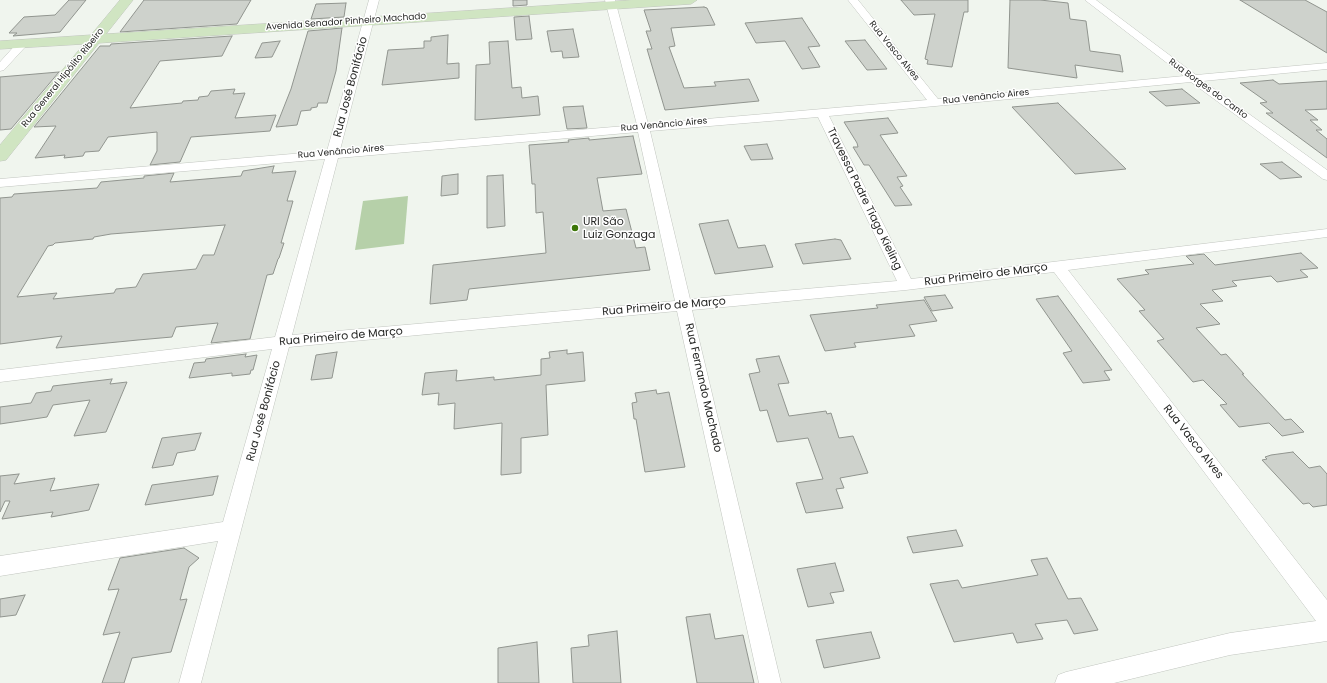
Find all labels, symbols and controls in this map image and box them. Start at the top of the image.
street label: Avenida Senador Pinheiro Machado [265,11,427,33]
street label: Rua Vasco Alves [867,19,921,83]
street label: Rua General Hipólito Ribeiro [20,26,106,130]
street label: Rua José Bonifácio [331,35,371,139]
street label: Rua Borges do Canto [1166,57,1250,121]
street label: Rua Venâncio Aires [942,87,1030,107]
street label: Rua Venâncio Aires [620,116,708,134]
street label: Travessa Padre Tiago Kieling [824,126,904,272]
street label: Rua Venâncio Aires [297,143,385,161]
place label: URI São Luiz Gonzaga [583,215,655,241]
marker: URI São Luiz Gonzaga [570,223,580,233]
street label: Rua Primeiro de Março [924,261,1048,289]
street label: Rua Primeiro de Março [602,295,726,319]
street label: Rua Fernando Machado [682,322,724,454]
street label: Rua Primeiro de Março [279,325,403,349]
street label: Rua José Bonifácio [244,359,284,463]
street label: Rua Vasco Alves [1160,402,1226,482]

